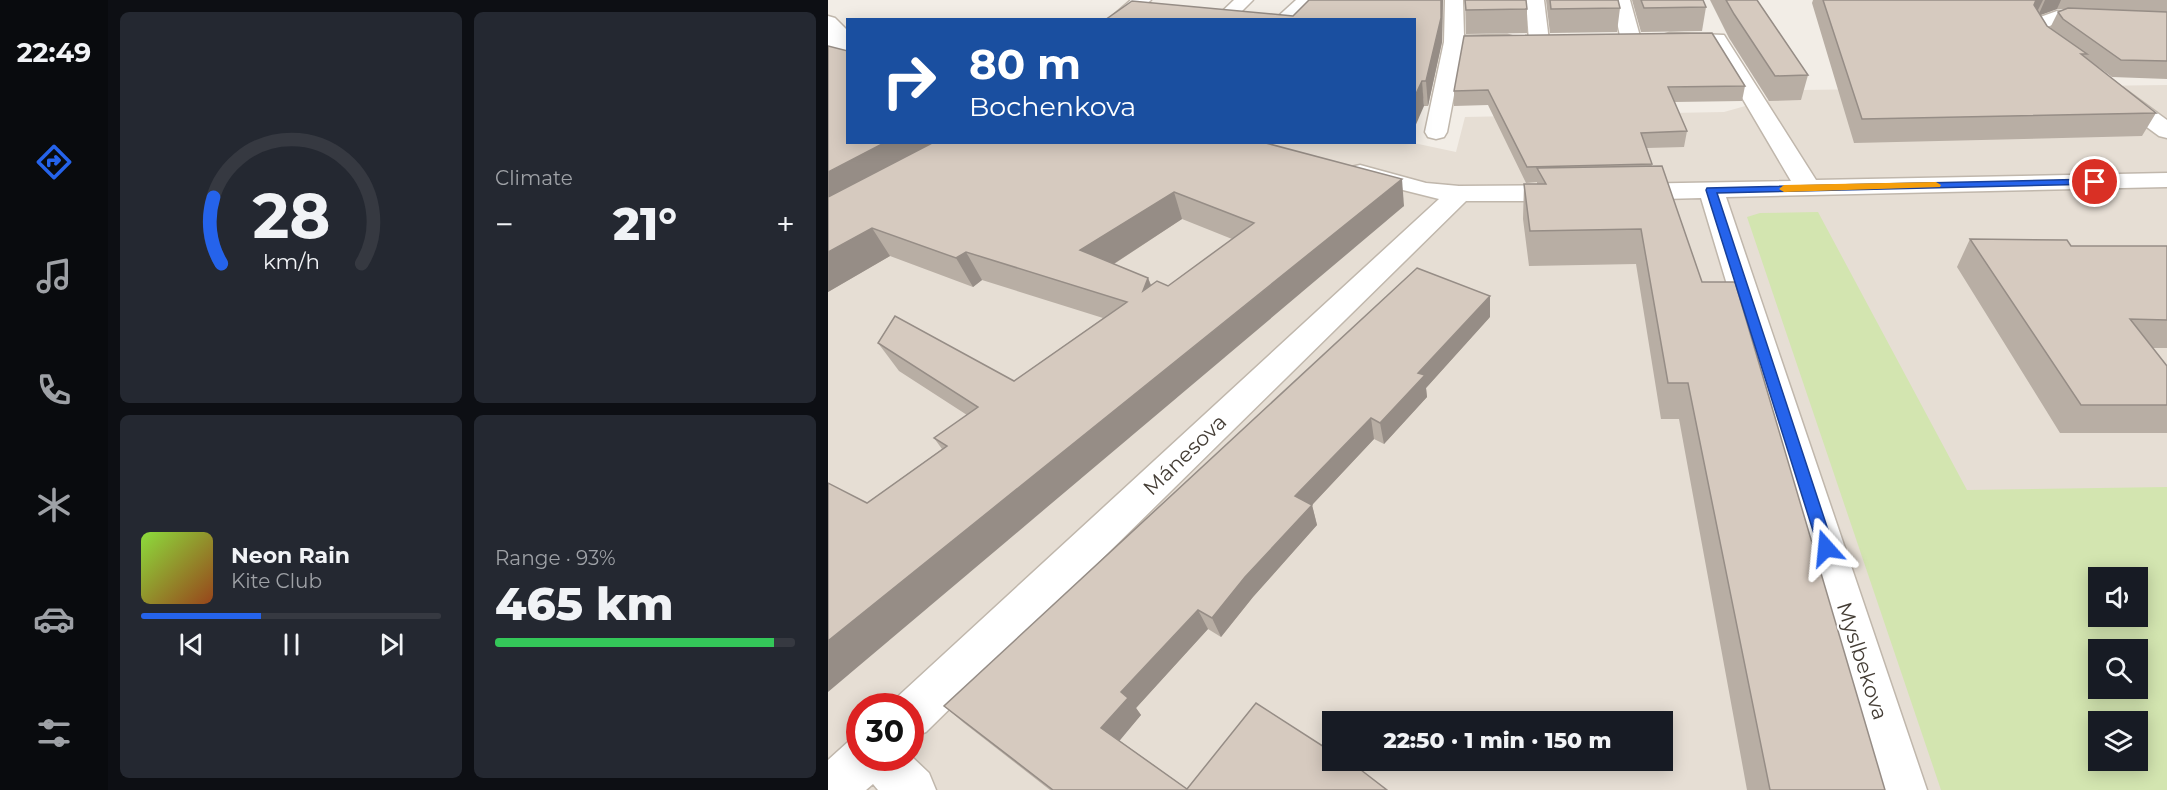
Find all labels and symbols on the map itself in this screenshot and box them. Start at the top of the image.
pin [2069,156,2120,207]
street label: Mánesova [1138,409,1231,500]
position arrow [1794,516,1858,580]
street label: Myslbekova [1832,599,1893,723]
speed limit sign: 30 [846,693,924,771]

